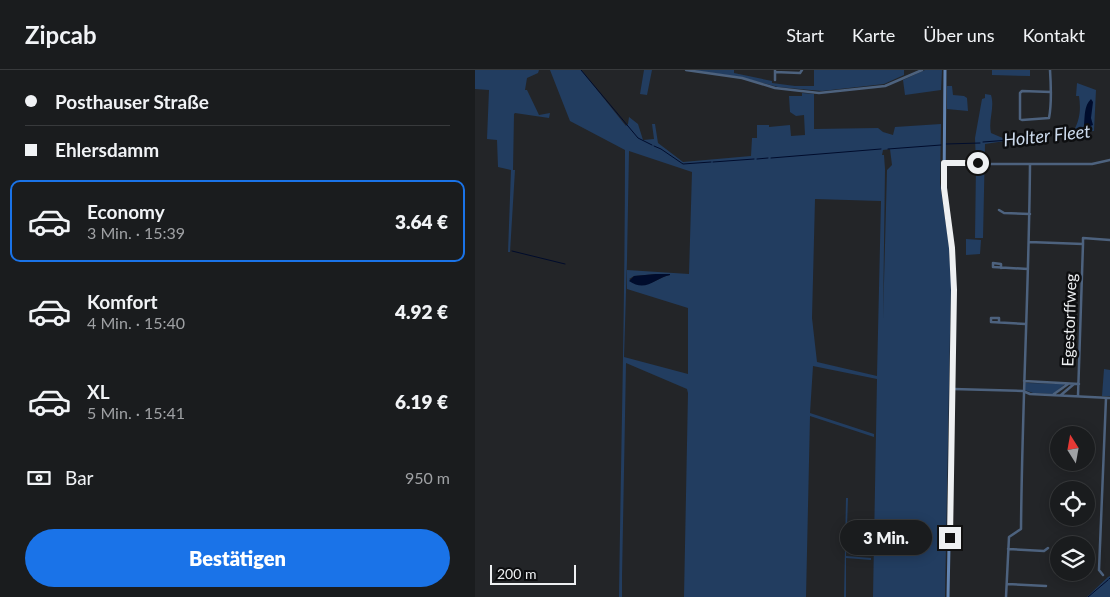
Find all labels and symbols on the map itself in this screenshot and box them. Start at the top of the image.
water label: Holter Fleet [1002,119,1092,151]
route start [967,152,989,174]
street label: Egestorffweg [1057,273,1080,367]
north arrow [1050,426,1095,471]
callout: 3 Min. [840,520,933,556]
route end [939,527,961,549]
scale bar [490,562,576,585]

